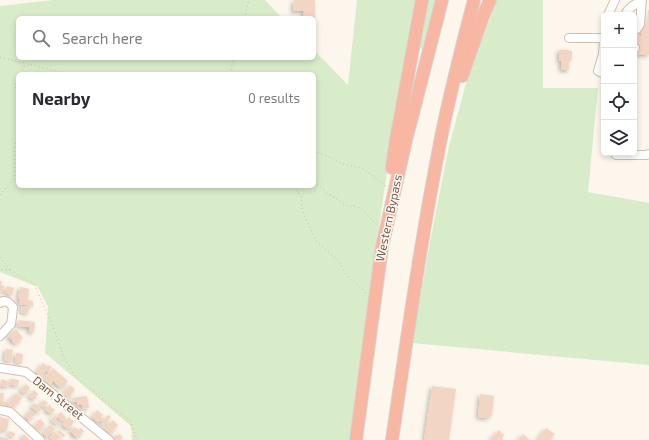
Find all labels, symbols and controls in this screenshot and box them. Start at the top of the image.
map controls [601,12,637,156]
button: + [601,12,637,48]
search box [16,16,316,60]
icon: search [30,27,52,49]
text: Search here [62,29,143,47]
button: − [601,48,637,84]
button: locate [601,84,637,120]
text: Nearby [32,88,90,108]
text: 0 results [248,90,300,106]
button: layers [601,120,637,156]
street label: Western Bypass [372,173,404,263]
street label: Dam Street [30,373,87,422]

